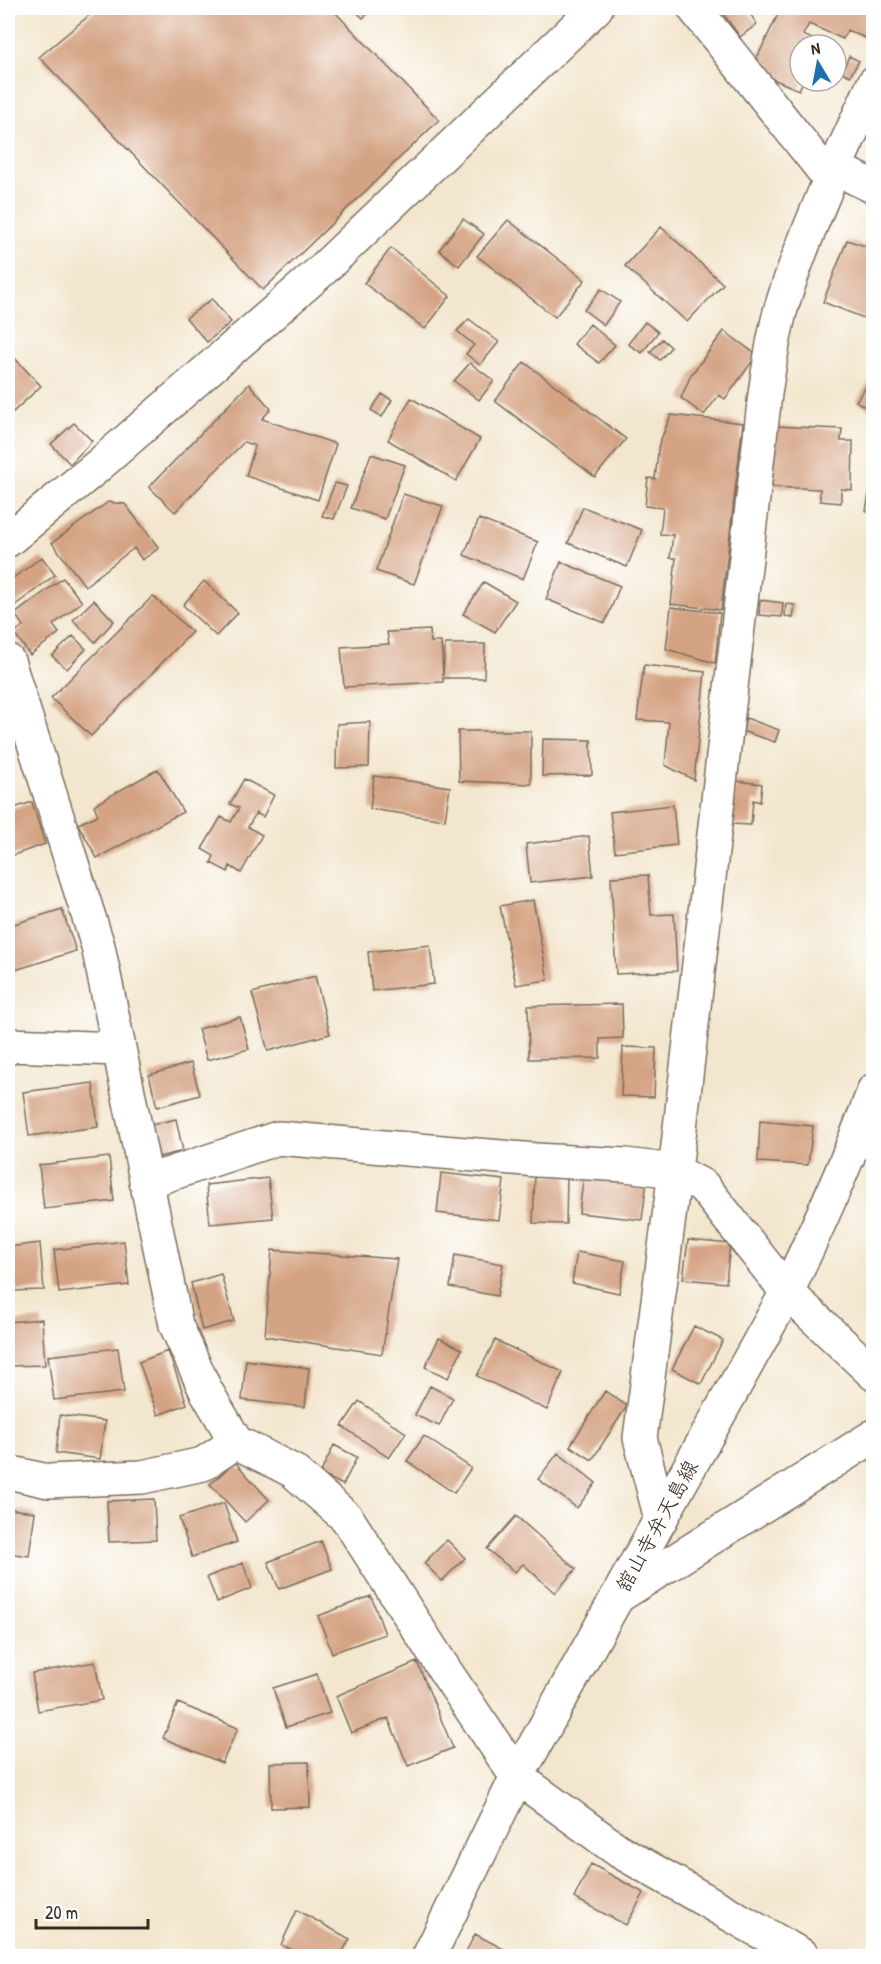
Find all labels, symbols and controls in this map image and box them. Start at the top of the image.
north arrow [788,33,848,93]
text: N [809,37,822,60]
street label: 舘山寺弁天島線 [608,1454,705,1597]
scale bar [36,1892,148,1930]
text: 20 m [45,1900,78,1925]

